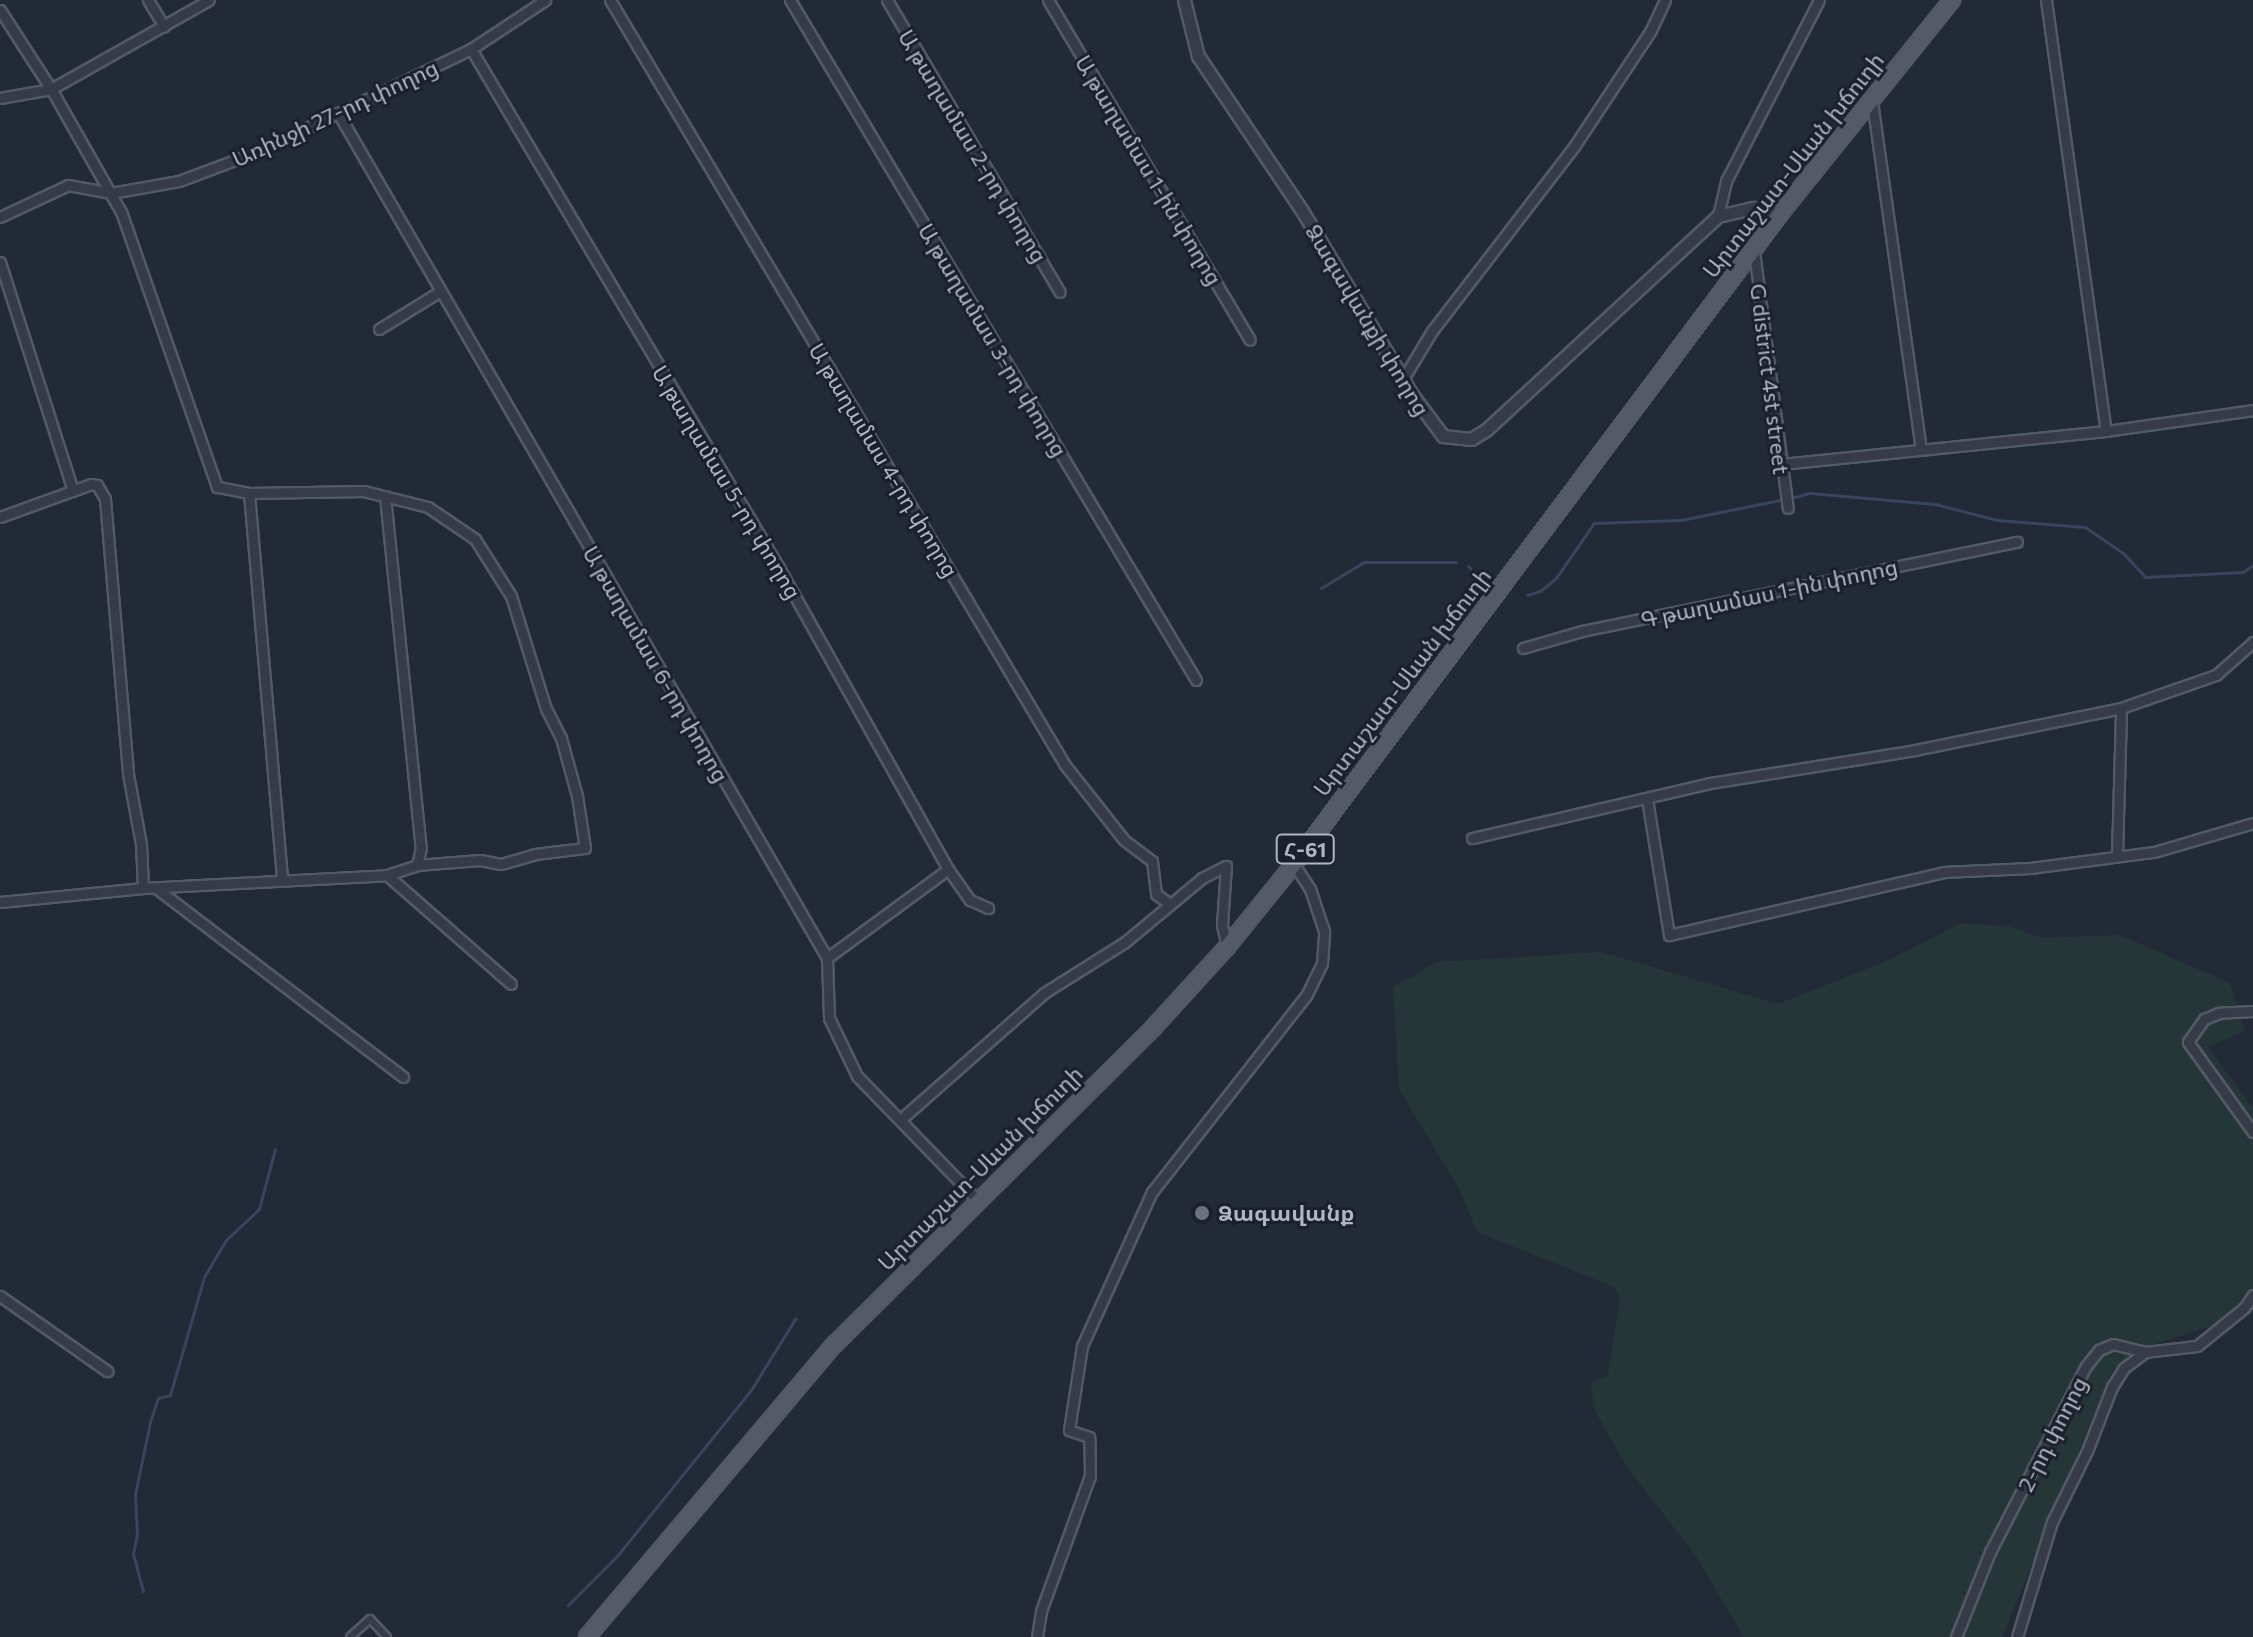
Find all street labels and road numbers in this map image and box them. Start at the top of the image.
street label: Ա թաղամաս 2-րդ փողոց [893,25,1053,267]
street label: Արտաշատ-Սևան խճուղի [1697,47,1889,283]
street label: Ա թաղամաս 1-ին փողոց [1070,50,1228,290]
street label: Առինջի 27-րդ փողոց [228,54,442,172]
street label: Ա թաղամաս 3-րդ փողոց [913,219,1073,461]
street label: Ձագավանքի փողոց [1300,220,1436,420]
street label: G district 4st street [1745,282,1795,476]
street label: Ա թաղամաս 4-րդ փողոց [804,338,964,582]
street label: Ա թաղամաս 5-րդ փողոց [647,361,807,603]
street label: Ա թաղամաս 6-րդ փողոց [577,541,735,787]
street label: Գ թաղամաս 1-ին փողոց [1638,553,1900,633]
street label: Արտաշատ-Սևան խճուղի [1308,563,1496,801]
road number: Հ-61 [1275,833,1335,865]
street label: Արտաշատ-Սևան խճուղի [872,1060,1088,1276]
street label: 2-րդ փողոց [2012,1372,2092,1496]

